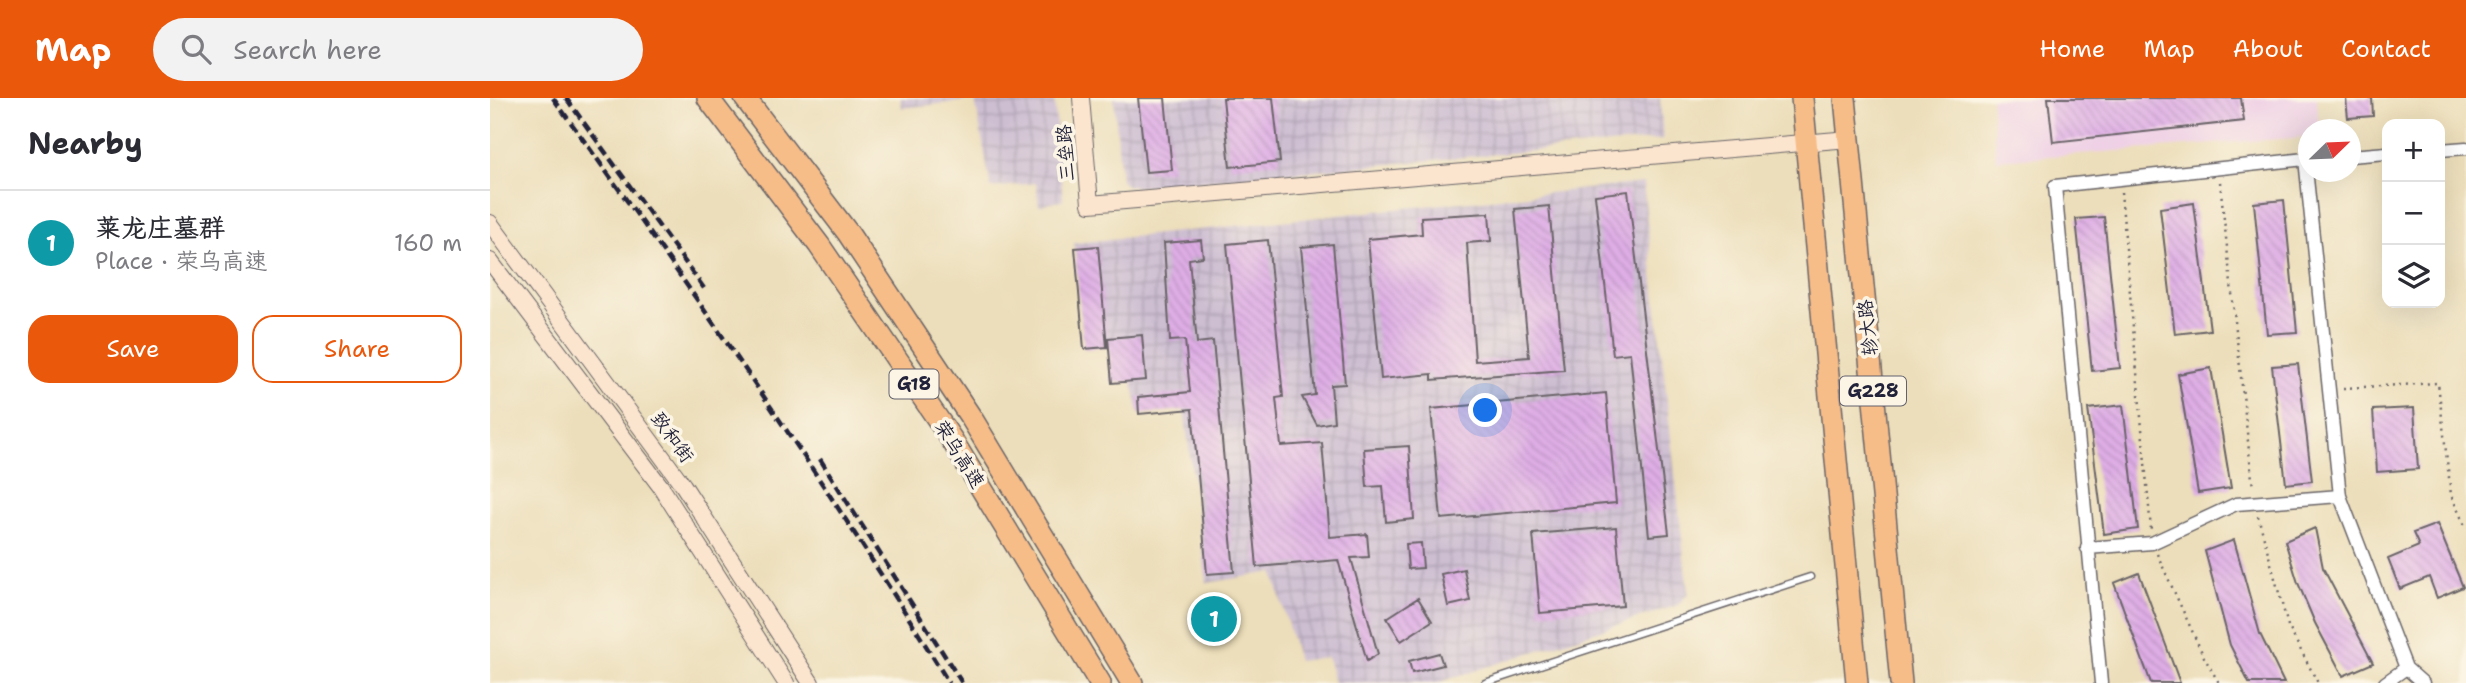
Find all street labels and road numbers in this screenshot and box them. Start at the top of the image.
street label: 三垒路 [1051,124,1080,182]
street label: 轸大路 [1852,298,1883,358]
road number: G18 [890,370,938,398]
road number: G228 [1840,376,1906,405]
street label: 致和街 [646,407,699,468]
street label: 荣乌高速 [929,415,990,493]

